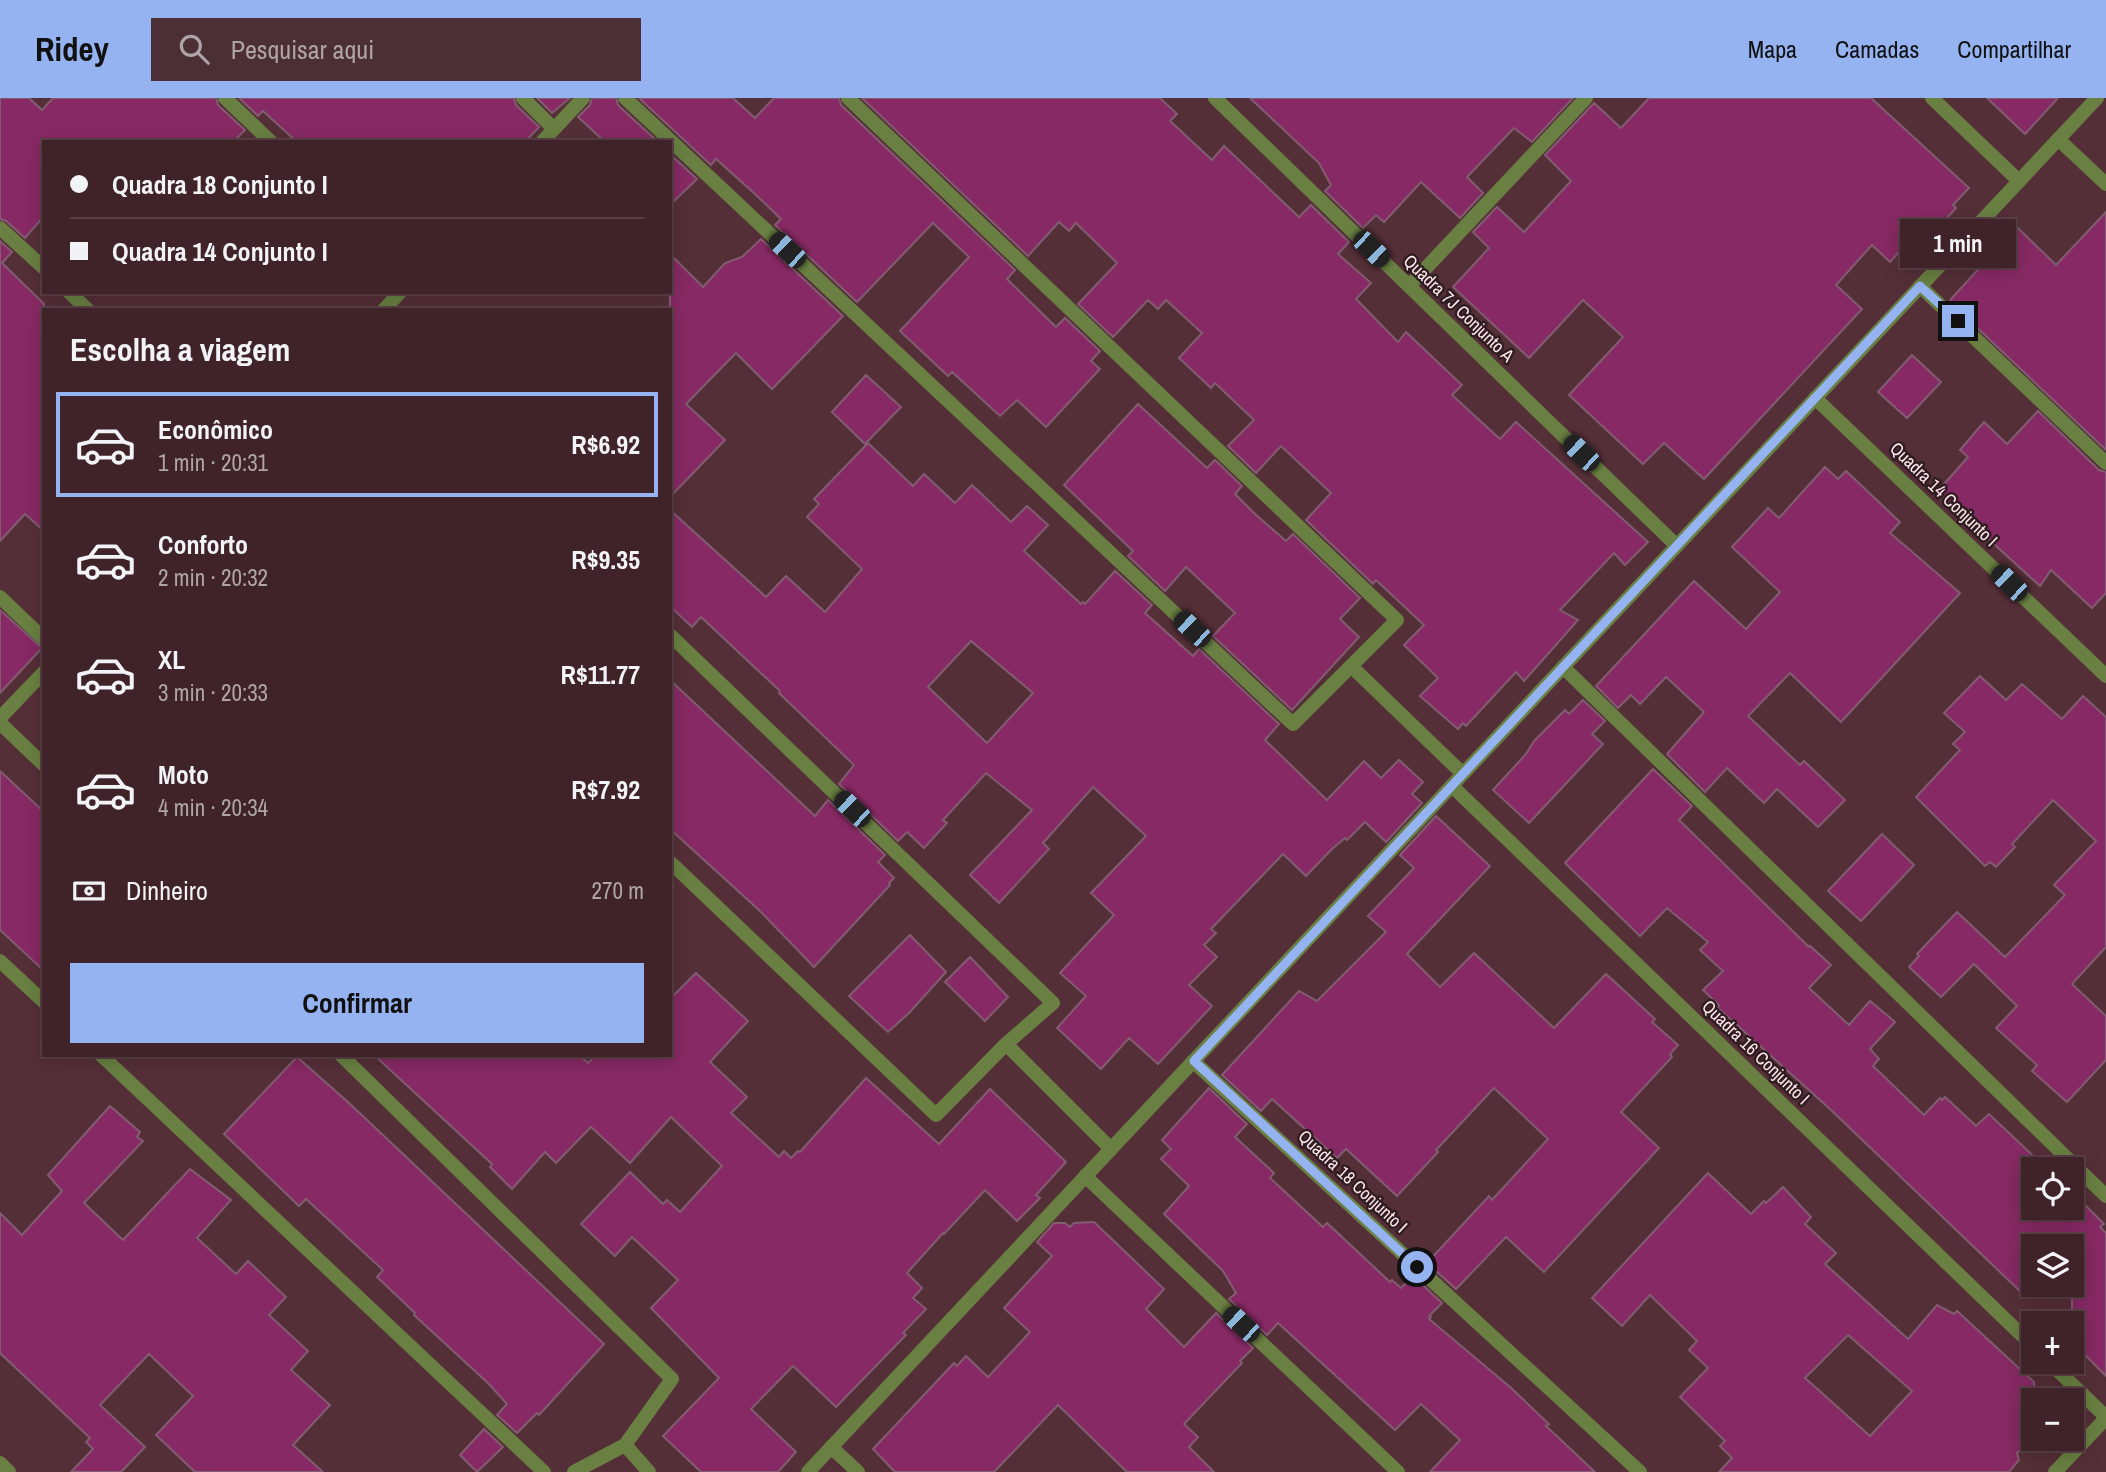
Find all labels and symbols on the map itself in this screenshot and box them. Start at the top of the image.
callout: 1 min [1900,220,2016,268]
car [1349,227,1394,271]
car [765,228,810,272]
street label: Quadra 7J Conjunto A [1398,249,1520,368]
route end [1942,305,1974,337]
car [1559,431,1604,475]
street label: Quadra 14 Conjunto I [1885,436,2003,552]
car [1987,561,2032,605]
car [1170,607,1215,651]
car [830,787,875,831]
street label: Quadra 16 Conjunto I [1697,994,1815,1110]
street label: Quadra 18 Conjunto I [1293,1124,1413,1238]
route start [1401,1251,1433,1283]
car [1219,1302,1264,1346]

